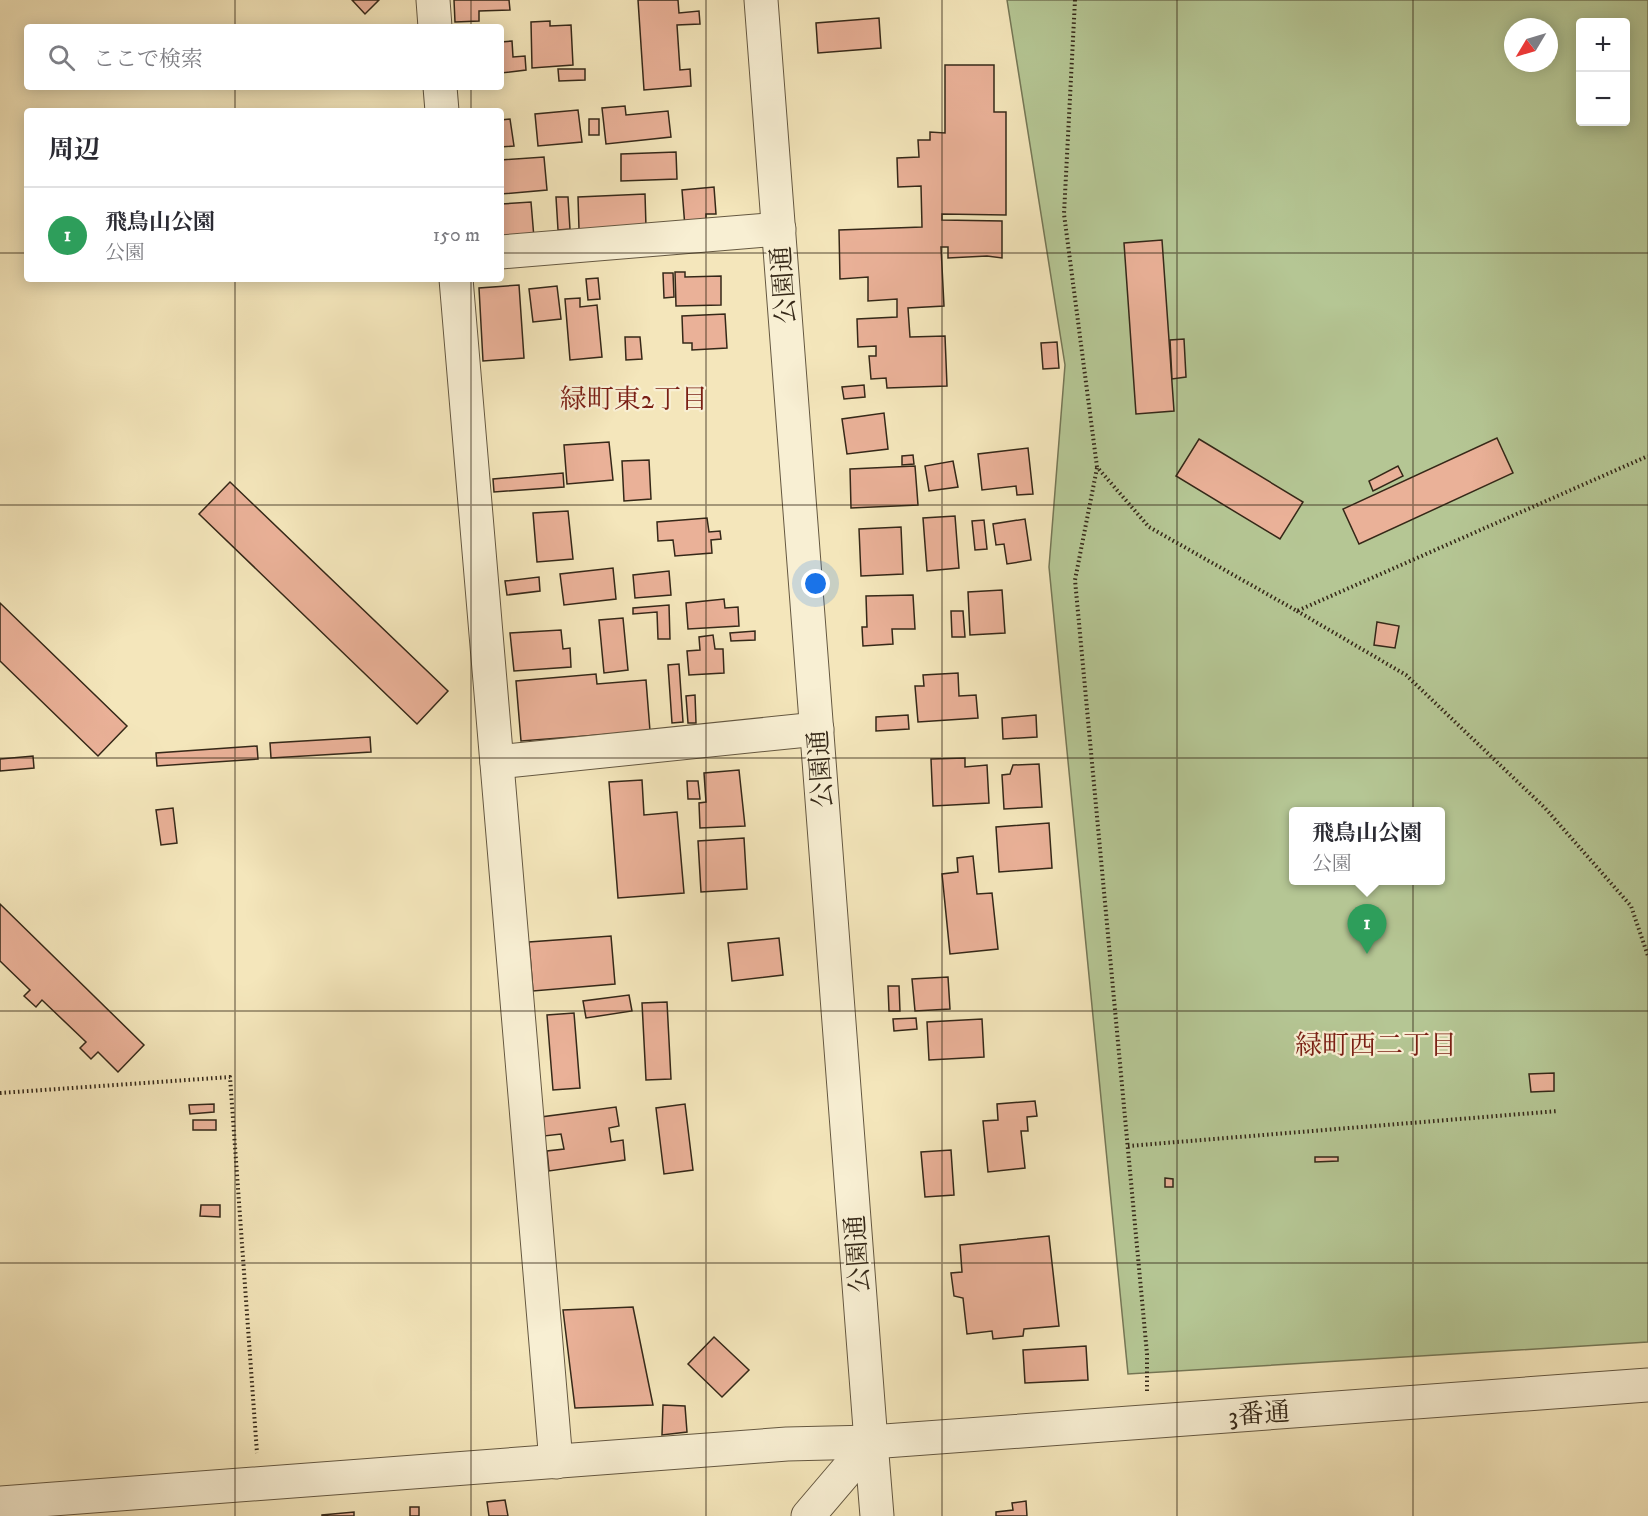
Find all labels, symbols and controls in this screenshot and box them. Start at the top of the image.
north arrow [1504,18,1558,72]
map controls [1576,18,1630,126]
button: + [1576,18,1630,72]
search box [24,24,504,90]
icon: search [45,41,78,74]
text: ここで検索 [93,46,203,73]
button: − [1576,72,1630,126]
text: 周辺 [48,134,100,167]
text: 飛鳥山公園 [105,209,215,236]
text: 1 [64,223,71,248]
text: 150 m [433,223,480,248]
text: 公園 [105,241,145,266]
street label: 公園通 [765,245,804,325]
district label: 緑町東2丁目 [560,383,708,417]
your location [801,569,830,598]
street label: 公園通 [802,729,841,809]
popup [1289,807,1445,885]
text: 飛鳥山公園 [1312,820,1422,847]
text: 公園 [1312,852,1352,877]
pin: 1 [1348,904,1386,954]
district label: 緑町西二丁目 [1295,1029,1457,1063]
street label: 公園通 [839,1214,878,1294]
street label: 3番通 [1227,1396,1291,1433]

